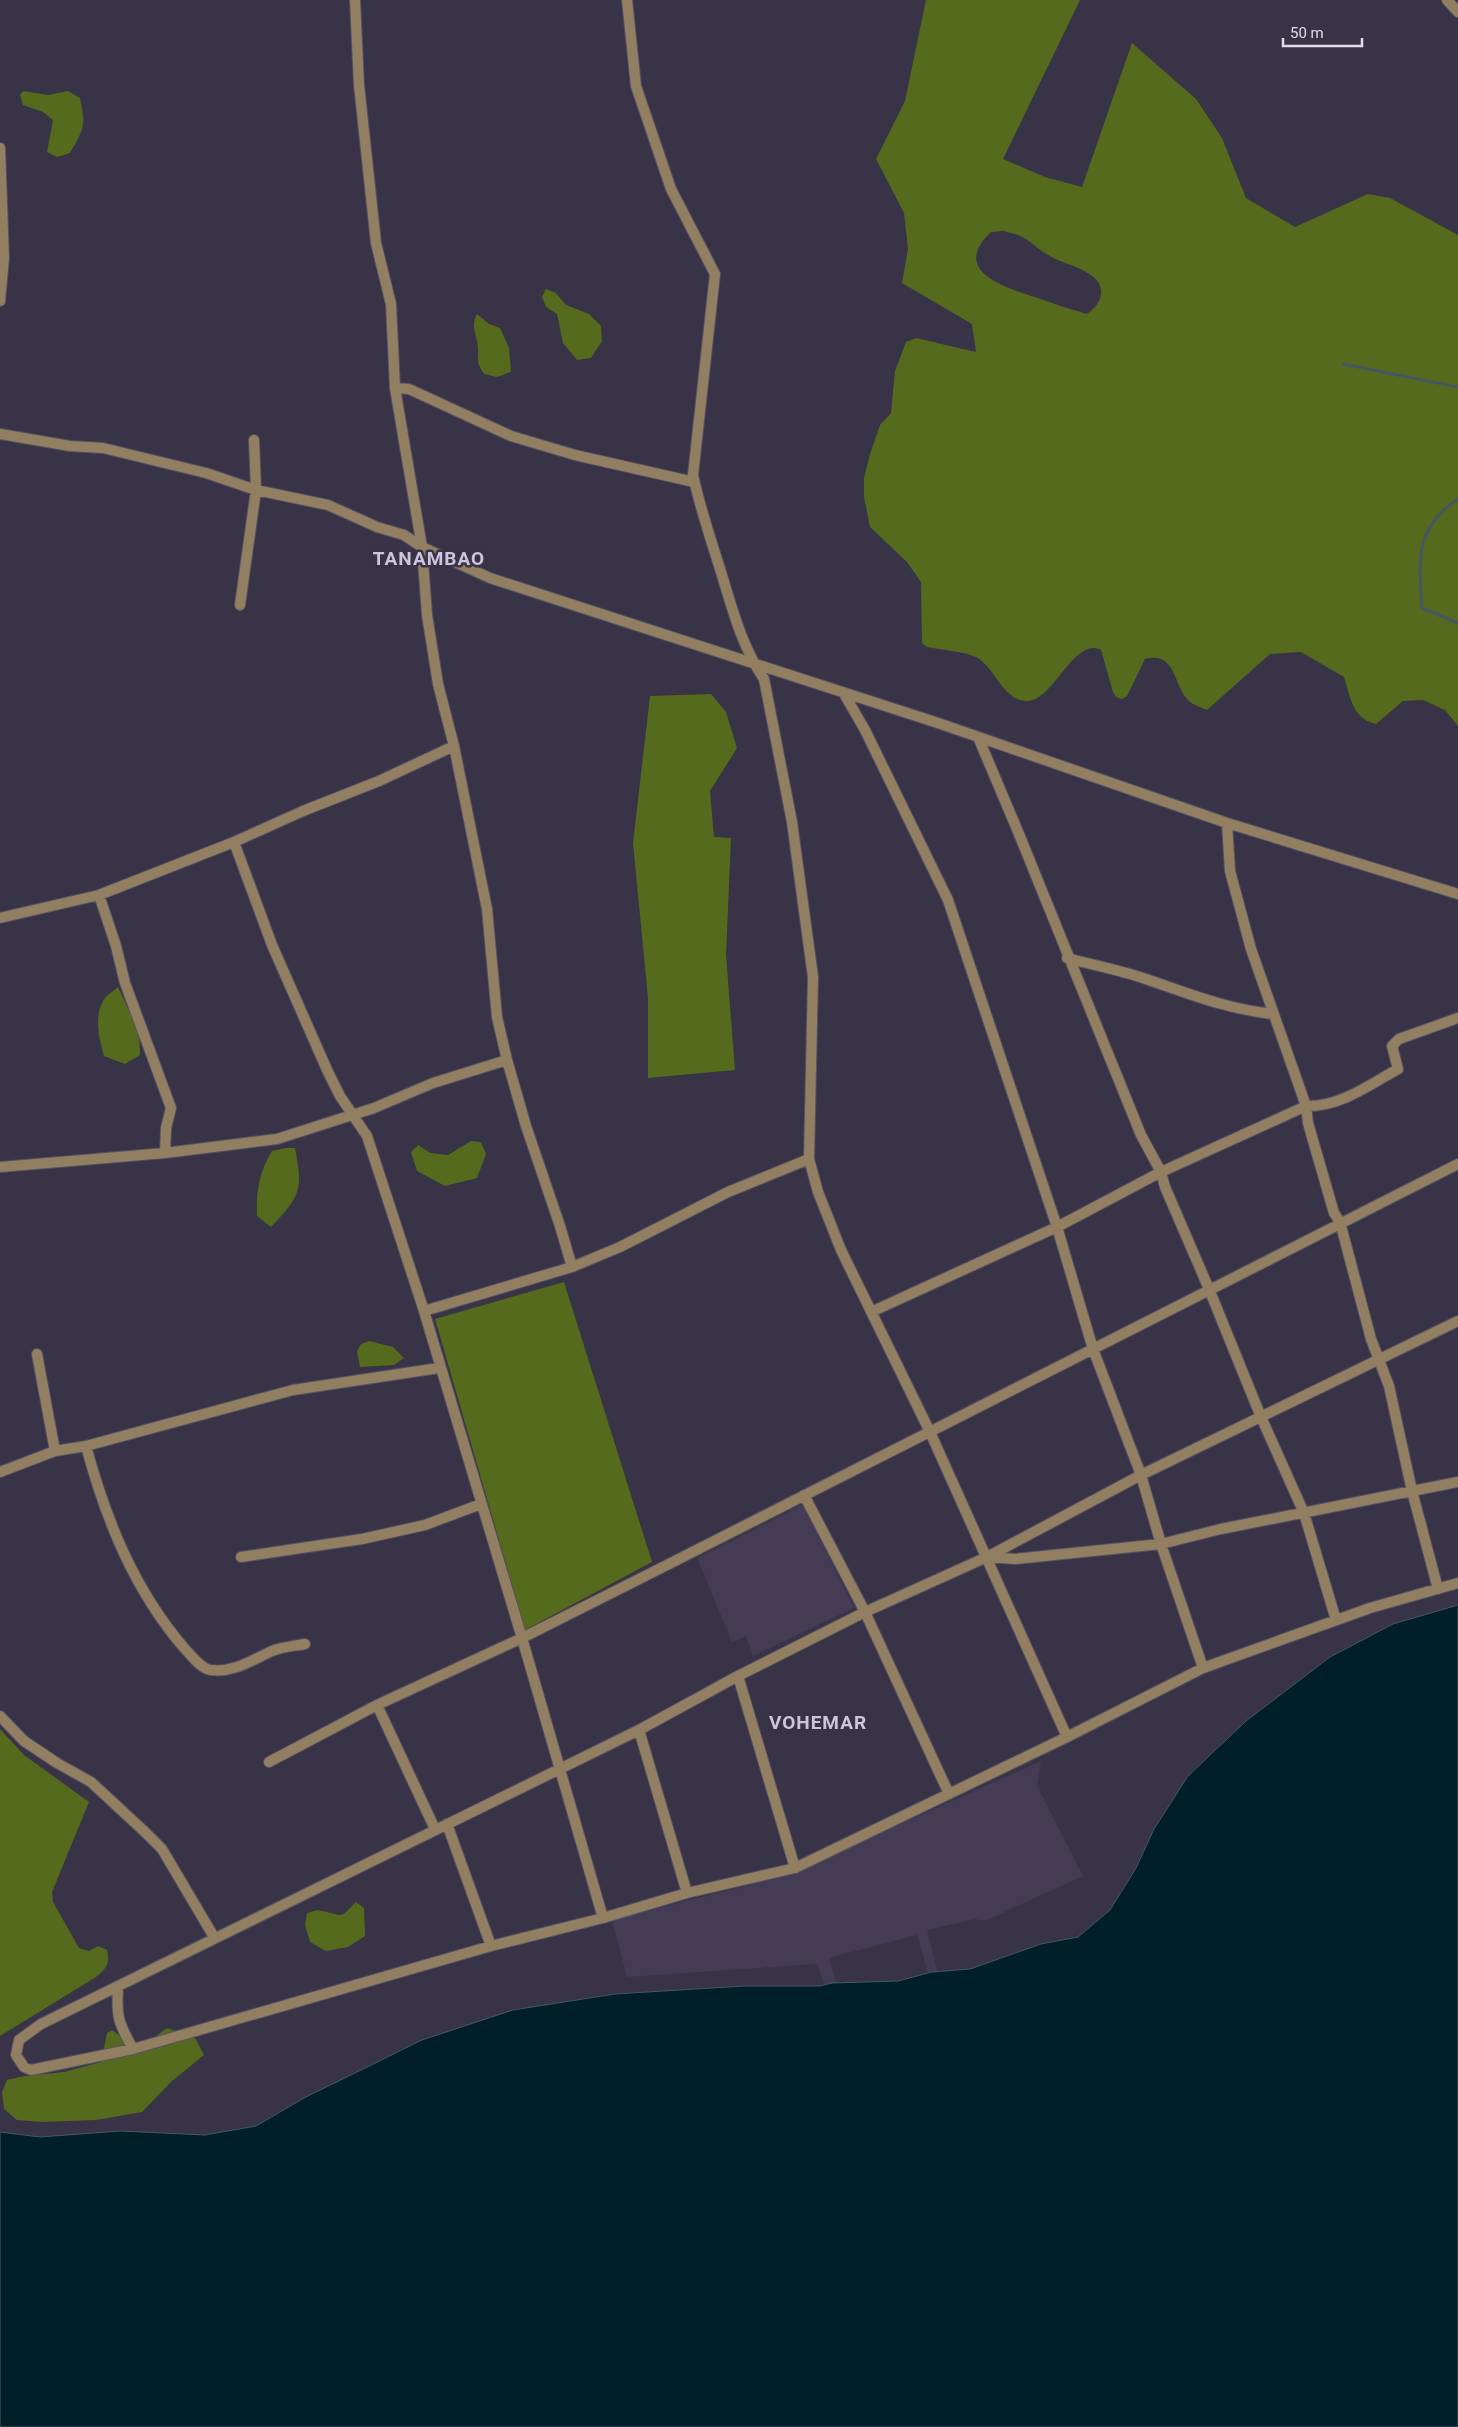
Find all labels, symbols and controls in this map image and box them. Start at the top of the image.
scale bar [1283,15,1362,47]
text: 50 m [1290,24,1324,42]
district label: TANAMBAO [373,547,485,570]
district label: VOHEMAR [769,1711,867,1734]

